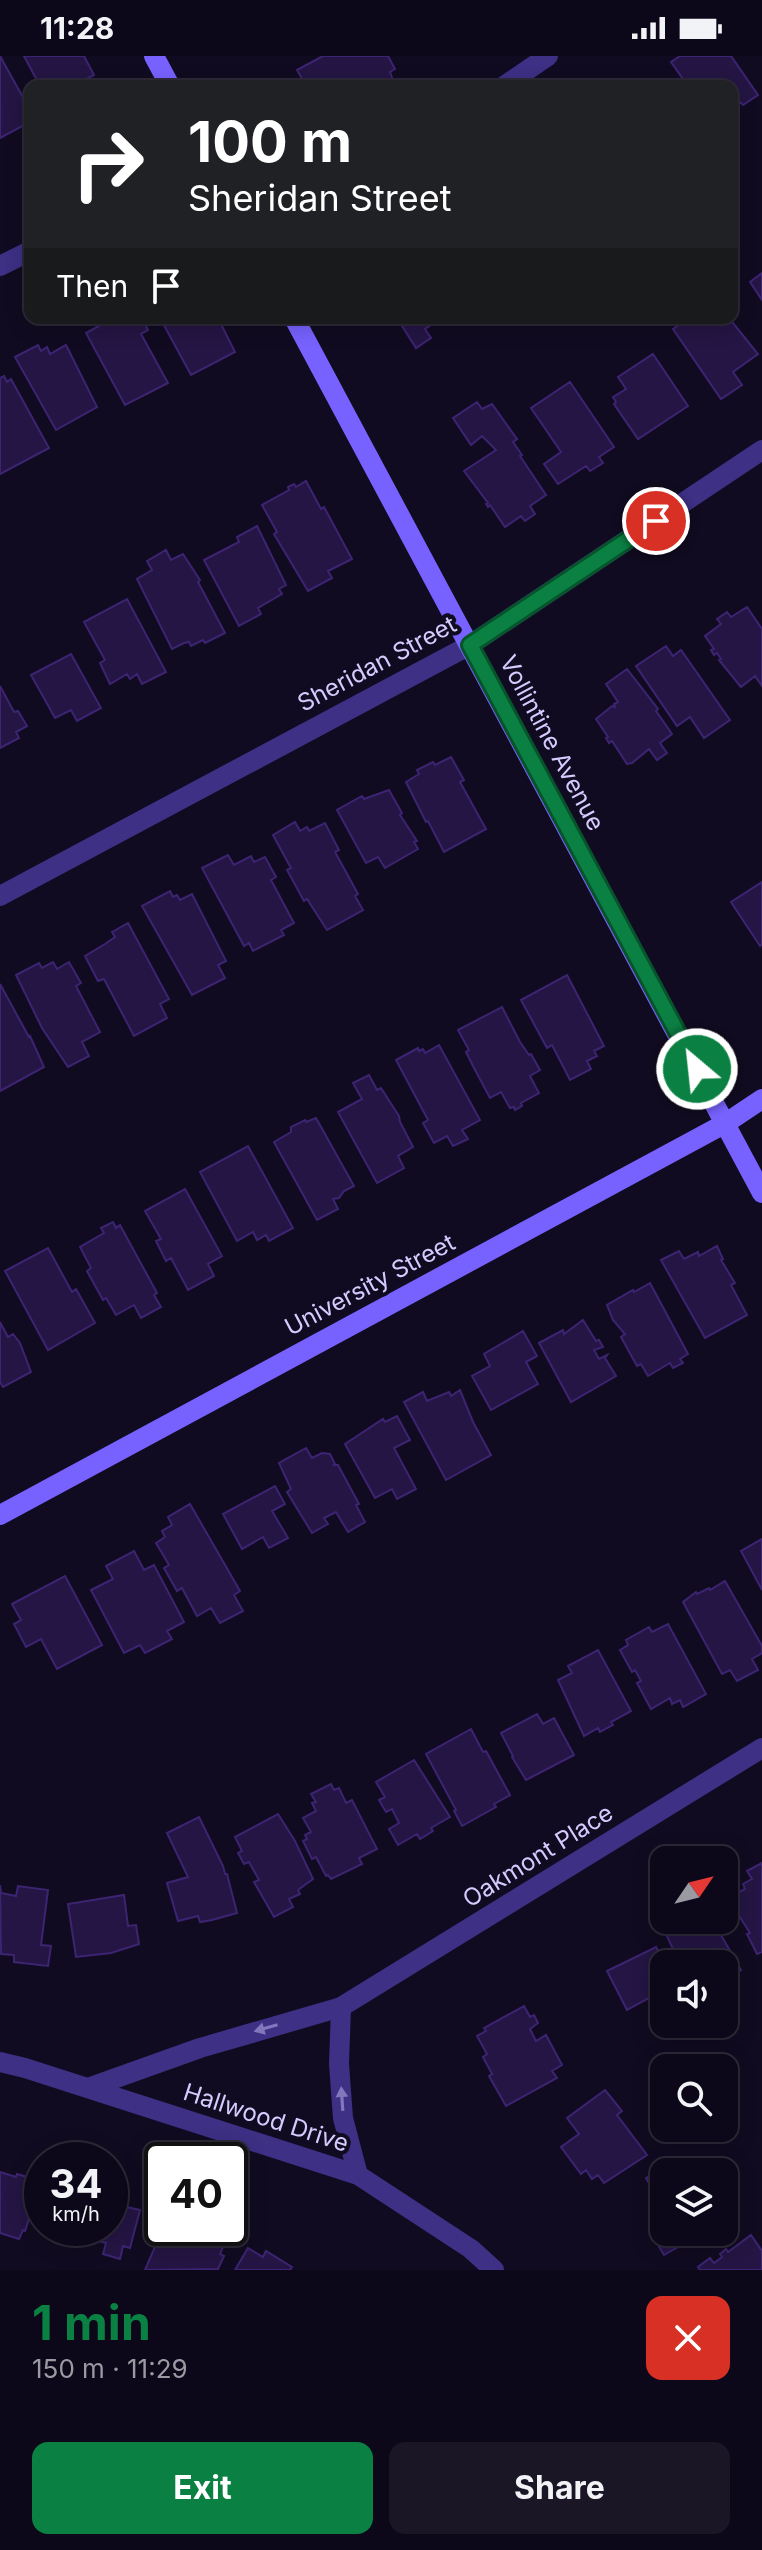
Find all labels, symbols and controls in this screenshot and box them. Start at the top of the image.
text: 11:28 [40,10,114,46]
text: 100 m [188,108,352,176]
icon: right [56,112,160,216]
text: Sheridan Street [188,176,451,220]
icon: arrive [144,264,188,308]
text: Then [56,268,128,304]
pin [622,487,690,555]
icon: arrive [634,499,678,543]
street label: Sheridan Street [292,609,461,718]
street label: Vollintine Avenue [494,650,611,835]
position arrow [655,1027,739,1111]
street label: University Street [280,1227,460,1342]
street label: Oakmont Place [457,1798,618,1913]
north arrow [650,1846,738,1934]
map controls [650,1846,738,2246]
button: sound [650,1950,738,2038]
one-way arrow [254,2022,278,2035]
button: search [650,2054,738,2142]
street label: Hallwood Drive [180,2077,352,2158]
one-way arrow [335,2086,348,2111]
speed limit sign: 40 [144,2142,248,2246]
button: layers [650,2158,738,2246]
text: 34 [50,2159,102,2208]
text: km/h [52,2202,100,2226]
text: 1 min [32,2293,151,2352]
button: close [646,2296,730,2380]
text: 150 m · 11:29 [32,2353,188,2384]
button: Exit [32,2442,373,2534]
button: Share [389,2442,730,2534]

